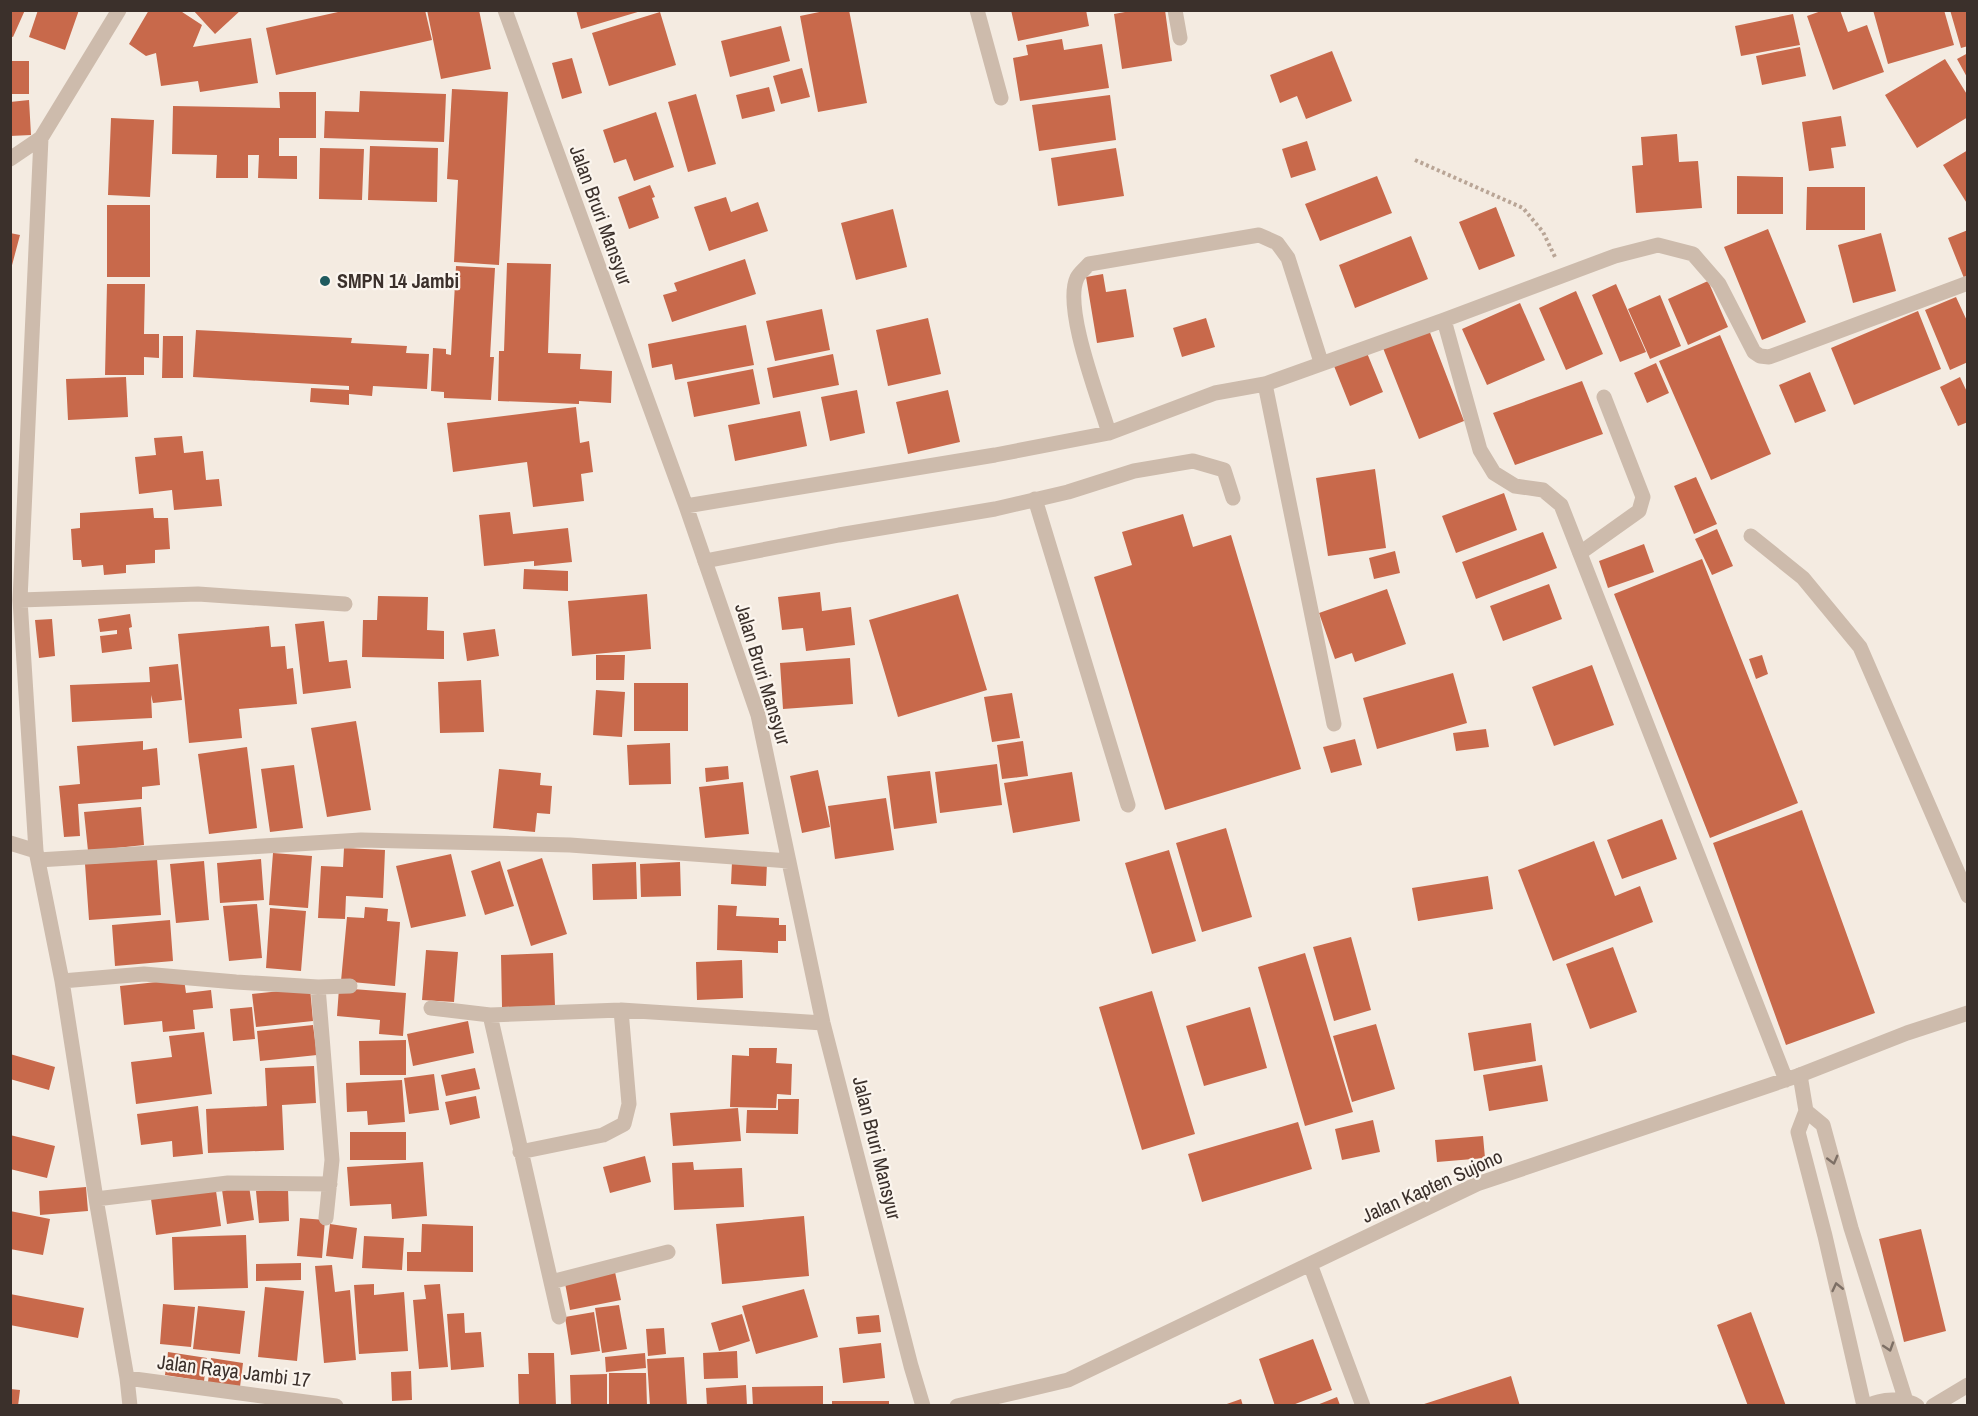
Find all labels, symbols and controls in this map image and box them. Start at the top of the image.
street label: Jalan Bruri Mansyur [564,141,639,289]
place label: SMPN 14 Jambi [337,267,459,294]
marker: SMPN 14 Jambi [318,274,332,288]
street label: Jalan Bruri Mansyur [729,600,798,748]
street label: Jalan Bruri Mansyur [847,1073,908,1223]
street label: Jalan Kapten Sujono [1357,1142,1506,1229]
one-way arrow [1825,1155,1838,1165]
one-way arrow [1831,1282,1844,1292]
one-way arrow [1882,1341,1894,1351]
street label: Jalan Raya Jambi 17 [156,1348,312,1393]

